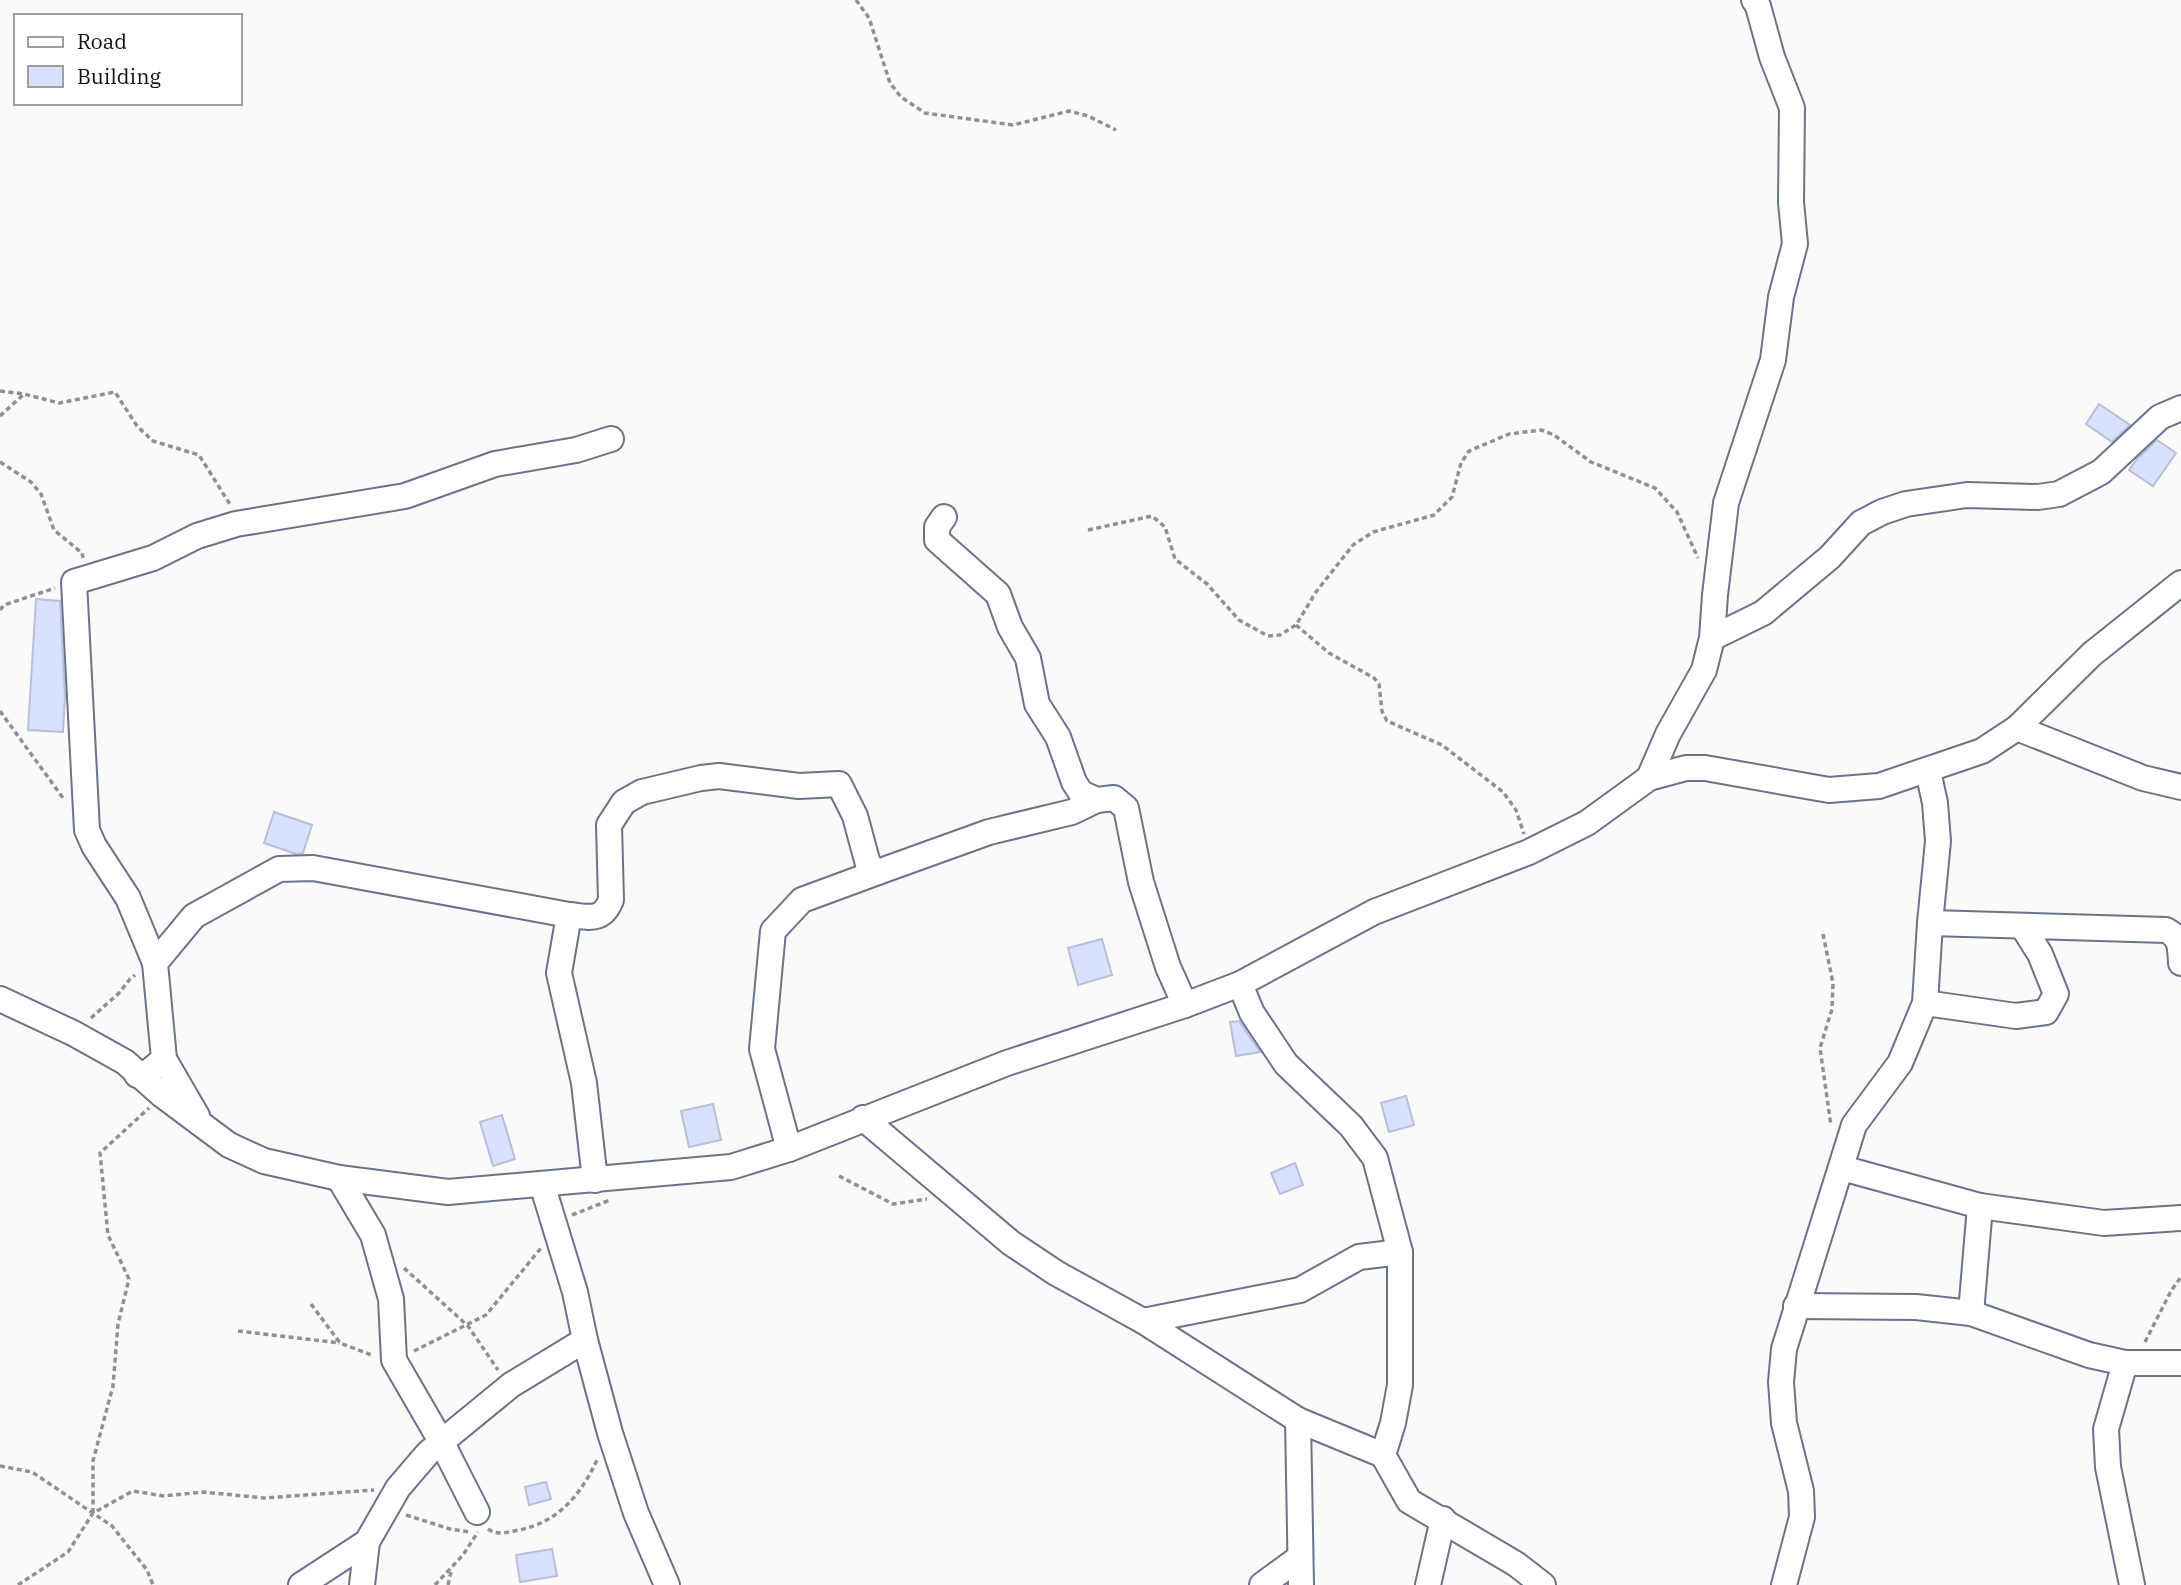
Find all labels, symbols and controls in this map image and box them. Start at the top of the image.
legend [14,14,242,105]
text: Road [77,27,127,55]
text: Building [77,62,162,90]

